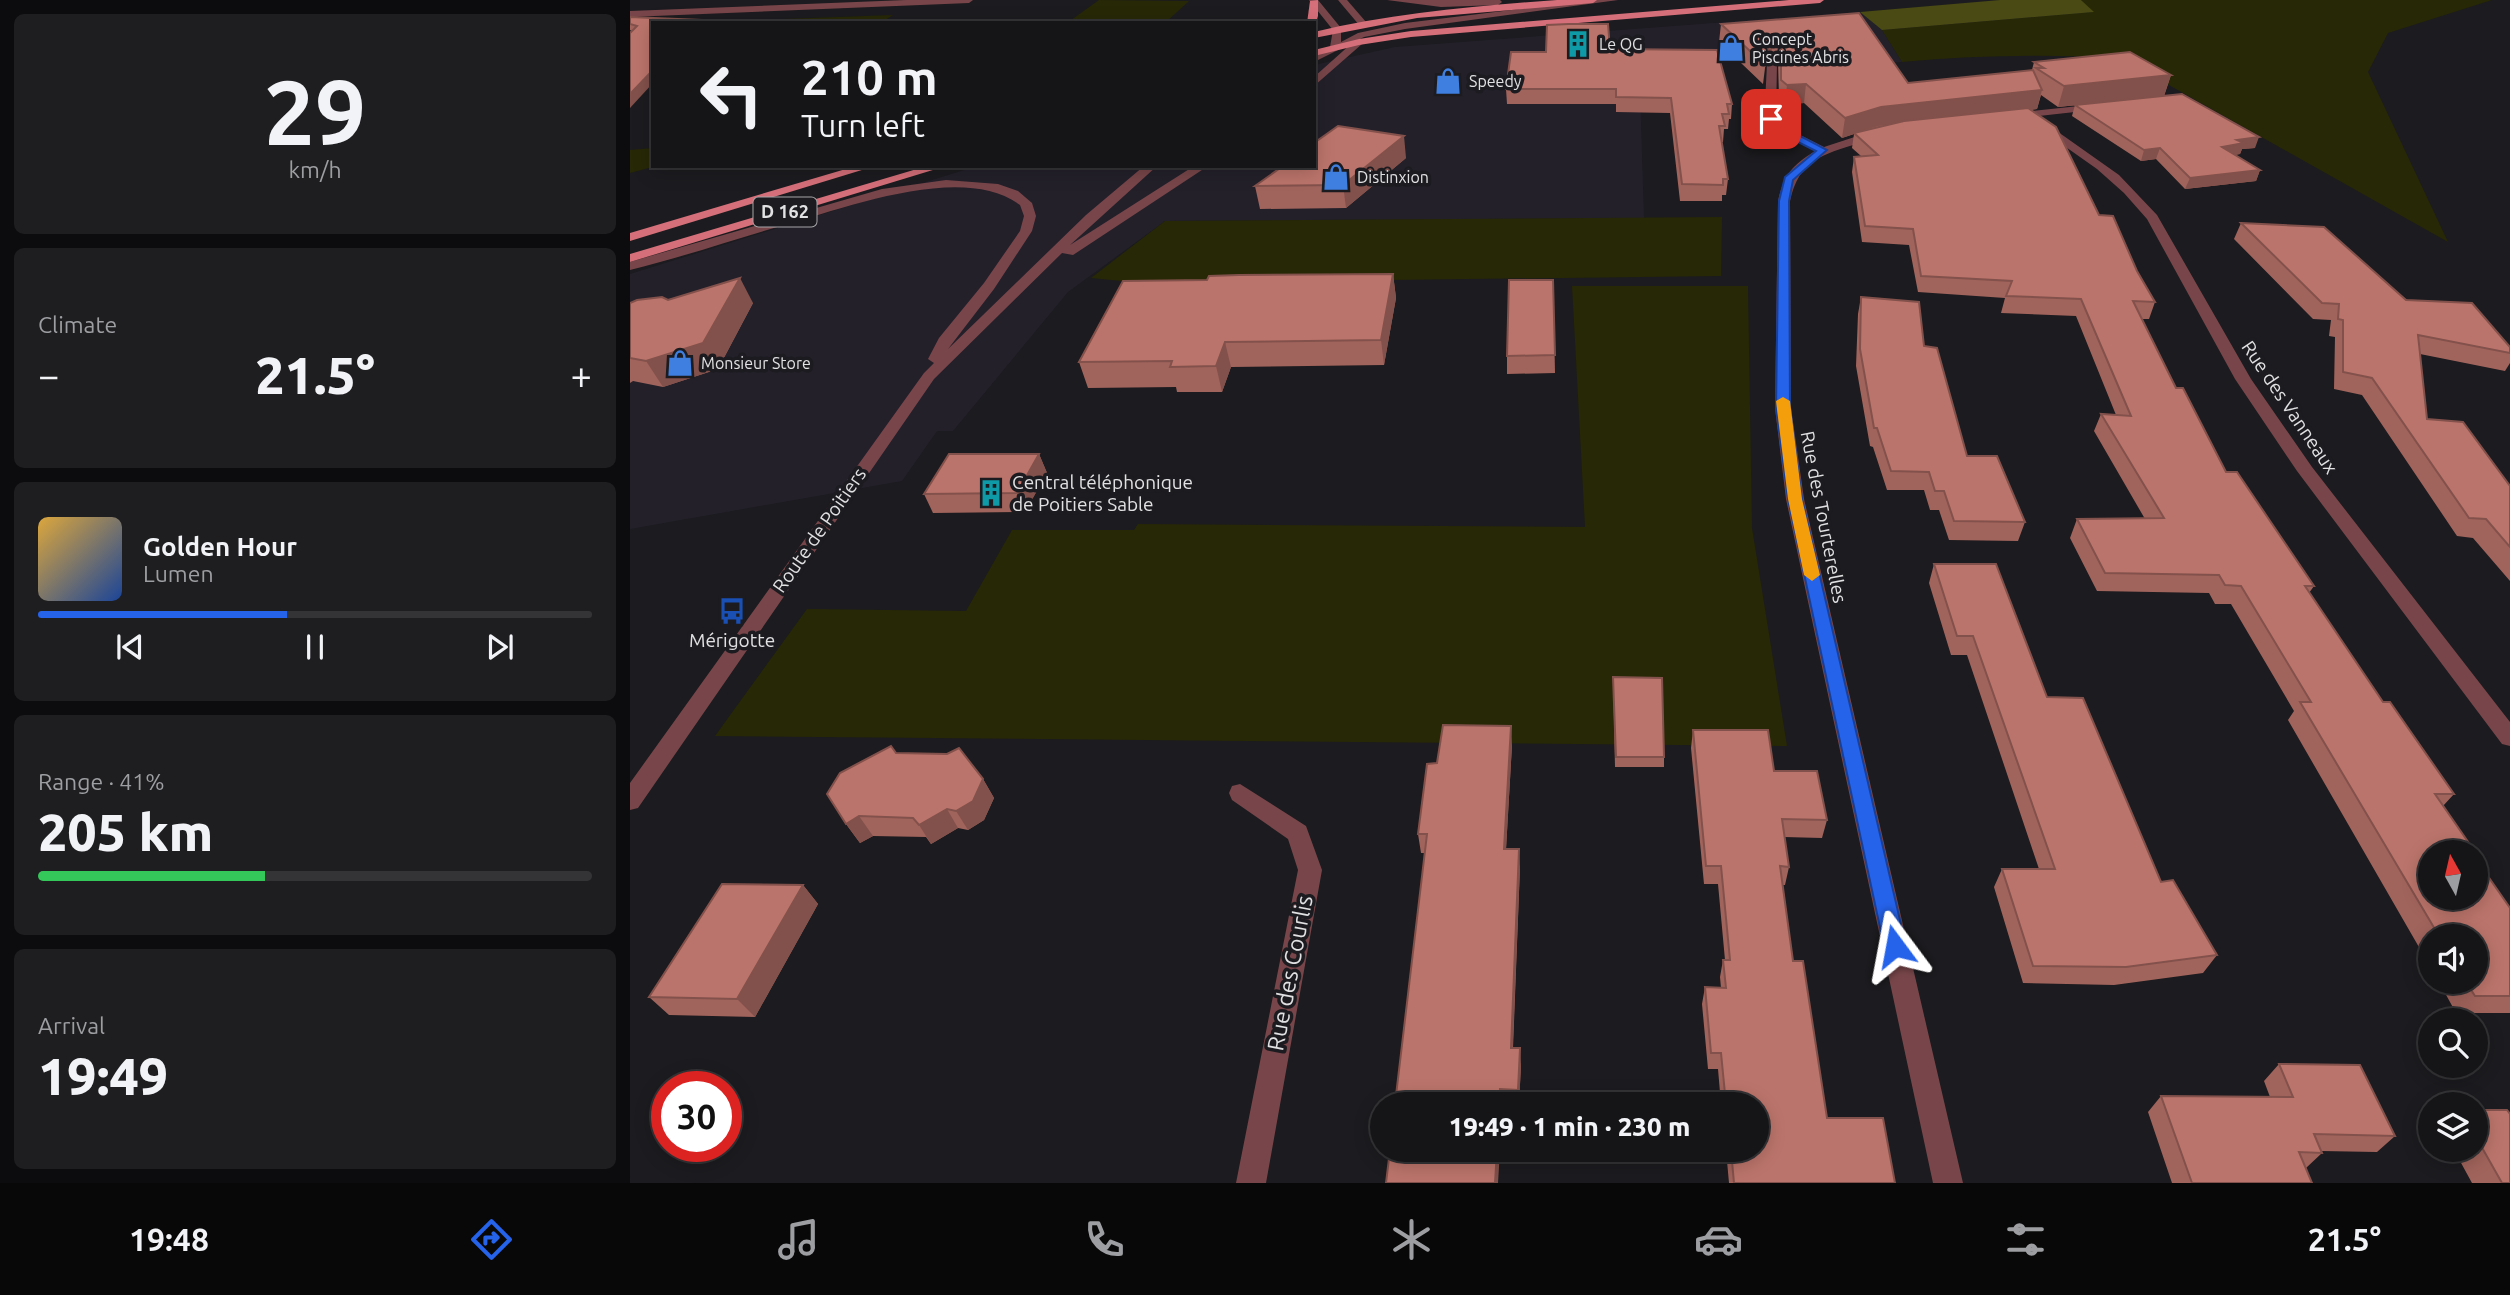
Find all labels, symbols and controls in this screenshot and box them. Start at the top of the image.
building icon: Le QG [1563,29,1593,59]
place label: Concept Piscines Abris [1752,30,1849,66]
shop icon: Concept Piscines Abris [1716,33,1746,63]
place label: Le QG [1599,35,1643,53]
icon: left [686,49,777,140]
text: 210 m [801,49,938,104]
text: 29 [264,60,366,162]
shop icon: Speedy [1433,66,1463,96]
place label: Speedy [1469,72,1522,90]
pin [1741,89,1801,149]
icon: arrive [1752,100,1790,138]
text: Turn left [801,107,925,143]
text: km/h [288,157,342,182]
shop icon: Distinxion [1321,162,1351,192]
place label: Distinxion [1357,168,1429,186]
road number: D 162 [754,197,816,226]
text: Climate [38,312,117,337]
street label: Rue des Vanneaux [2237,336,2343,478]
text: 21.5° [255,346,375,404]
shop icon: Monsieur Store [665,348,695,378]
text: − [38,354,59,396]
text: + [571,354,592,396]
place label: Monsieur Store [701,354,811,372]
street label: Rue des Tourterelles [1797,429,1851,605]
street label: Route de Poitiers [768,464,870,596]
place label: Central téléphonique de Poitiers Sable [1012,471,1193,515]
building icon: Central téléphonique de Poitiers Sable [976,478,1006,508]
text: Golden Hour [143,532,297,561]
text: Lumen [143,561,214,586]
bus stop icon: Mérigotte [717,596,747,626]
icon: previous [111,628,149,666]
icon: pause [296,628,334,666]
icon: next [481,628,519,666]
place label: Mérigotte [689,629,775,651]
text: Range · 41% [38,769,165,794]
text: 205 km [38,803,213,861]
north arrow [2418,840,2488,910]
map controls [2418,840,2488,1162]
street label: Rue des Courlis [1262,893,1317,1053]
position arrow [1858,909,1932,983]
button: sound [2418,924,2488,994]
button: search [2418,1008,2488,1078]
text: Arrival [38,1013,105,1038]
text: 19:49 [38,1047,168,1105]
speed limit sign: 30 [651,1071,742,1162]
button: layers [2418,1092,2488,1162]
text: 19:49 · 1 min · 230 m [1449,1112,1690,1141]
icon: directions [467,1215,516,1264]
icon: music [774,1215,823,1264]
icon: phone [1080,1215,1129,1264]
icon: climate [1387,1215,1436,1264]
icon: car [1694,1215,1743,1264]
icon: filters [2001,1215,2050,1264]
text: 19:48 [129,1221,209,1257]
text: 21.5° [2308,1221,2381,1257]

